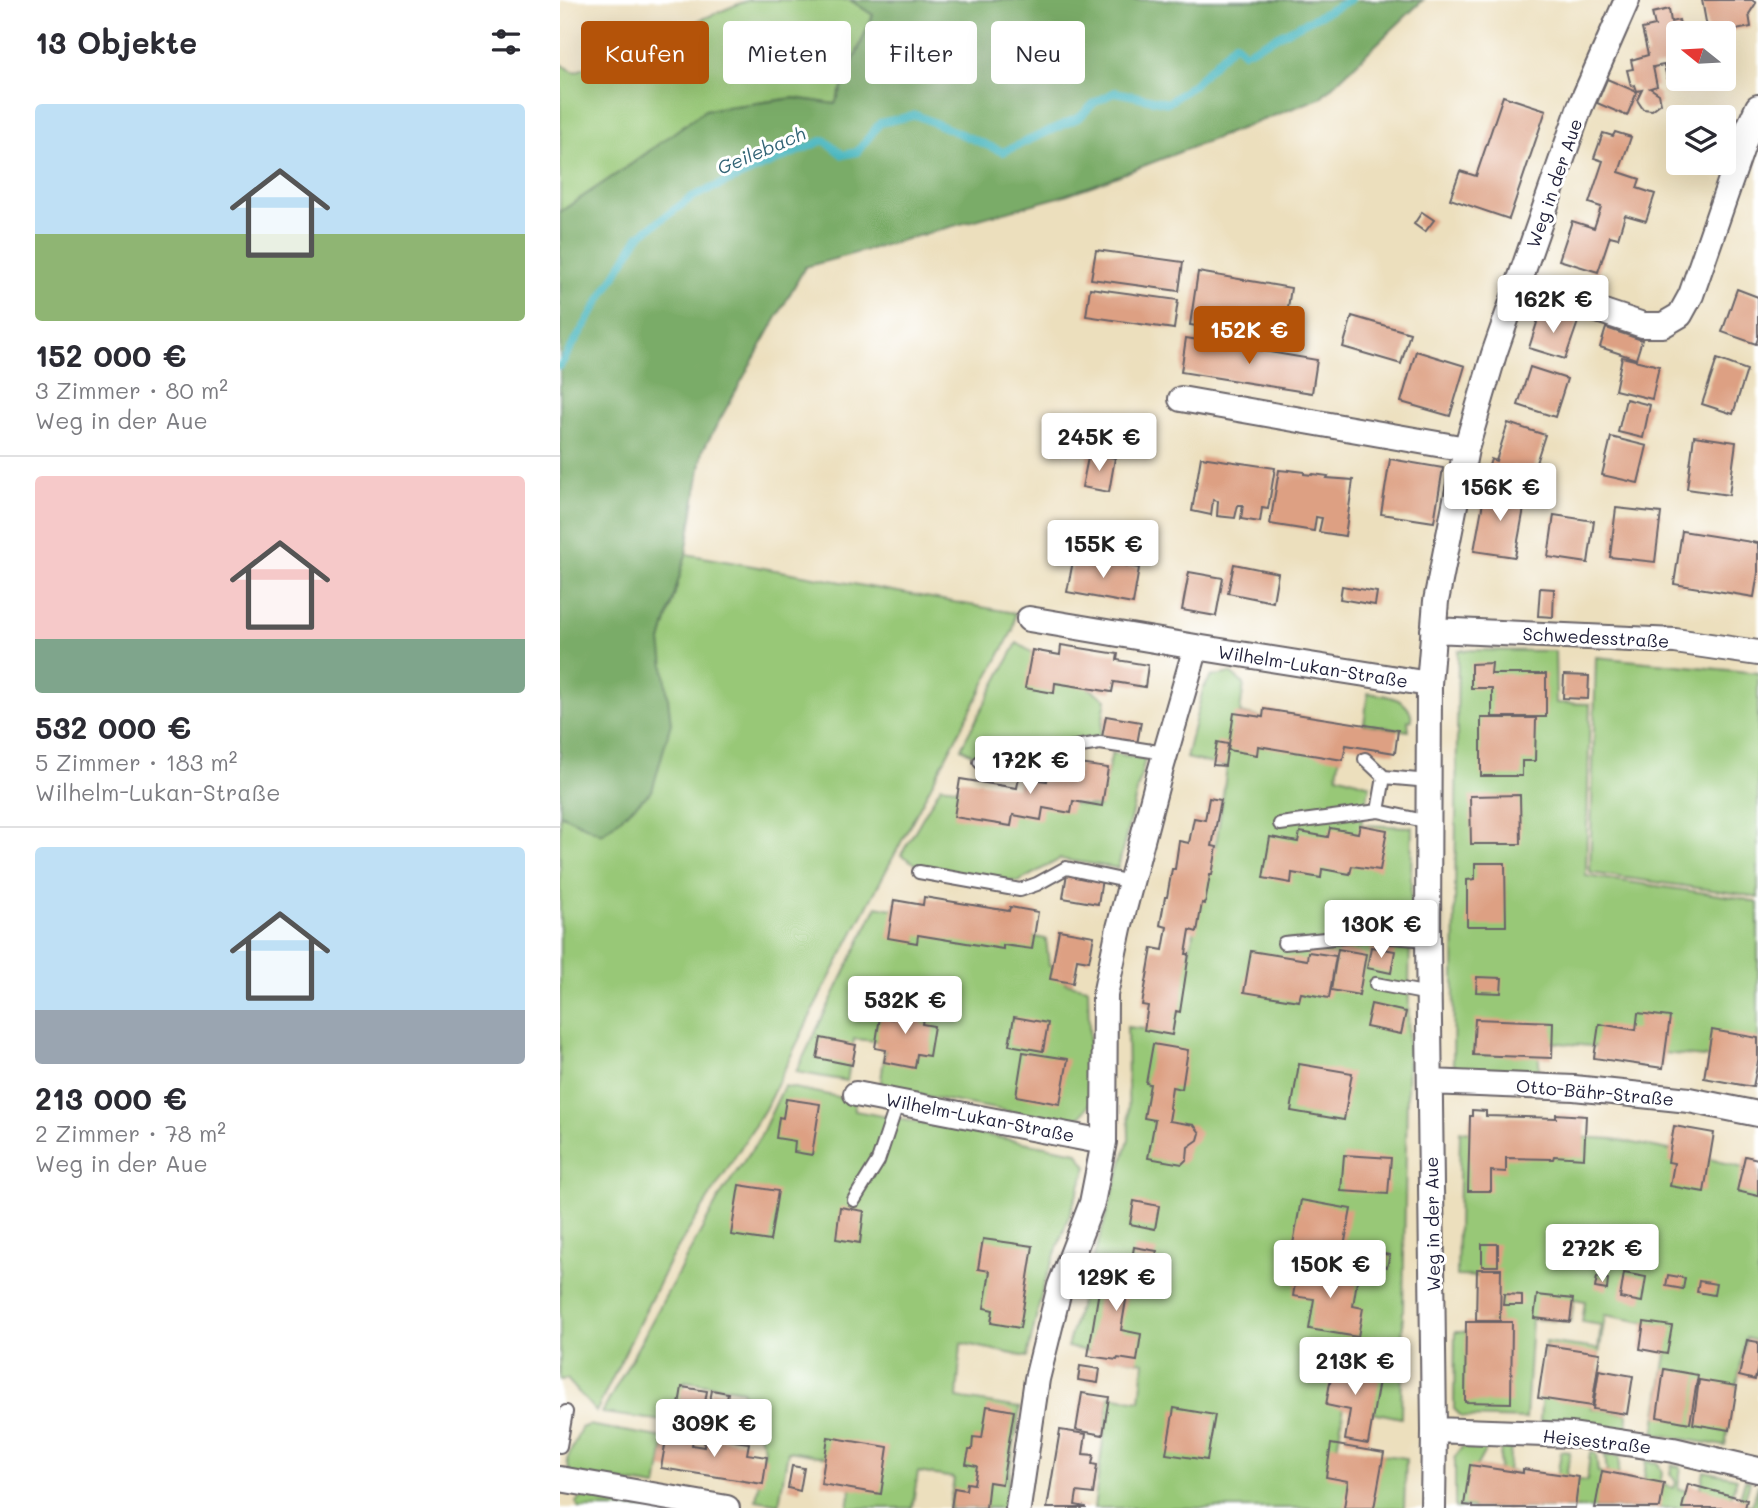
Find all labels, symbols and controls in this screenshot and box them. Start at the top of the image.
chip: Kaufen [581,21,709,84]
chip: Mieten [723,21,851,84]
chip: Filter [865,21,977,84]
chip: Neu [991,21,1085,84]
north arrow [1666,21,1736,91]
map controls [1666,21,1736,175]
text: 13 Objekte [35,22,197,62]
icon: filters [487,23,525,61]
button: layers [1666,105,1736,175]
street label: Weg in der Aue [1521,115,1587,251]
water label: Geilebach [713,120,809,180]
icon: home [217,150,343,276]
pin: 162K € [1496,276,1610,335]
text: 162K € [1513,283,1593,313]
pin: 152K € [1192,306,1306,366]
text: 152K € [1210,314,1288,344]
text: 152 000 € [35,335,186,375]
text: 3 Zimmer · 80 m² [35,375,228,405]
text: Weg in der Aue [35,405,208,435]
pin: 245K € [1042,414,1156,473]
text: 245K € [1058,421,1140,451]
pin: 156K € [1443,463,1557,523]
text: 156K € [1460,471,1540,501]
pin: 155K € [1046,520,1160,580]
icon: home [217,522,343,648]
text: 155K € [1063,528,1143,558]
street label: Schwedesstraße [1522,621,1670,653]
street label: Wilhelm-Lukan-Straße [1216,639,1410,693]
text: 532 000 € [35,707,191,747]
pin: 172K € [973,736,1087,796]
text: 172K € [991,744,1069,774]
text: 5 Zimmer · 183 m² [35,747,238,777]
text: Wilhelm-Lukan-Straße [35,777,280,807]
icon: home [217,893,343,1019]
pin: 130K € [1324,900,1438,960]
text: 130K € [1341,908,1421,938]
pin: 532K € [848,976,962,1036]
text: 532K € [864,984,946,1014]
street label: Otto-Bähr-Straße [1515,1073,1675,1111]
text: 213 000 € [35,1078,187,1118]
street label: Wilhelm-Lukan-Straße [883,1087,1077,1147]
text: 2 Zimmer · 78 m² [35,1118,226,1148]
text: Weg in der Aue [35,1148,208,1178]
street label: Weg in der Aue [1419,1156,1445,1292]
pin: 272K € [1545,1224,1659,1284]
text: 272K € [1562,1232,1642,1262]
pin: 150K € [1273,1240,1387,1300]
text: 150K € [1290,1248,1370,1278]
pin: 129K € [1059,1254,1173,1313]
text: 129K € [1077,1261,1155,1291]
pin: 213K € [1298,1338,1412,1397]
text: 213K € [1316,1345,1394,1375]
pin: 309K € [657,1400,771,1459]
text: 309K € [672,1407,756,1437]
street label: Heisestraße [1542,1423,1652,1459]

